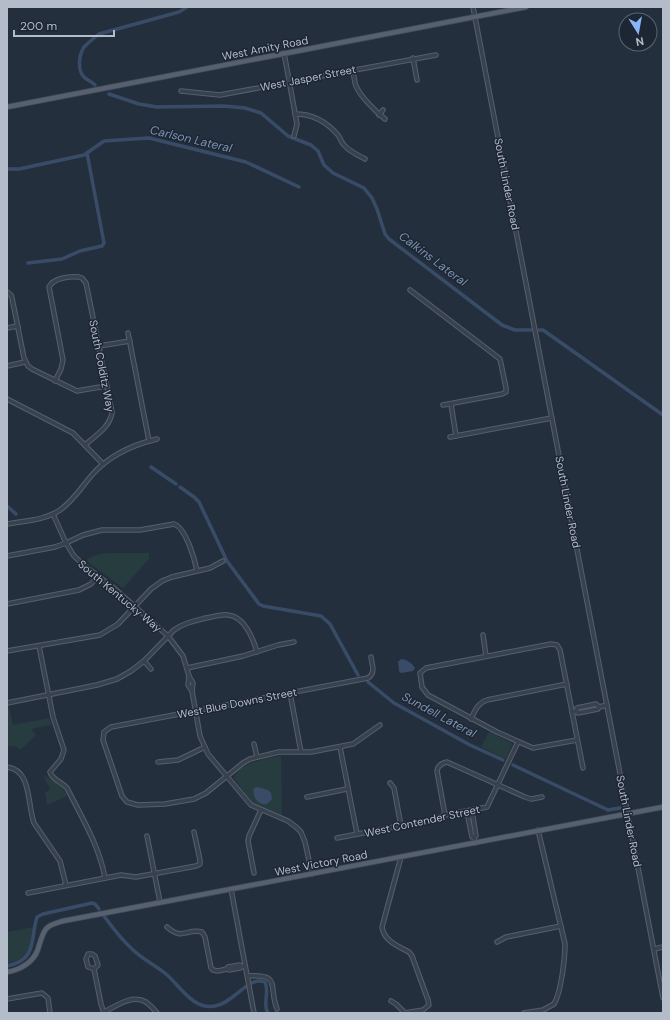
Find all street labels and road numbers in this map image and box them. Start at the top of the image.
street label: West Amity Road [221,33,309,63]
street label: West Jasper Street [259,62,357,94]
street label: South Linder Road [491,137,523,231]
street label: South Colditz Way [86,319,118,413]
street label: South Linder Road [552,455,584,549]
street label: South Kentucky Way [75,557,165,635]
street label: West Blue Downs Street [176,685,298,721]
street label: South Linder Road [613,774,645,868]
street label: West Contender Street [363,802,481,840]
street label: West Victory Road [273,847,369,879]

